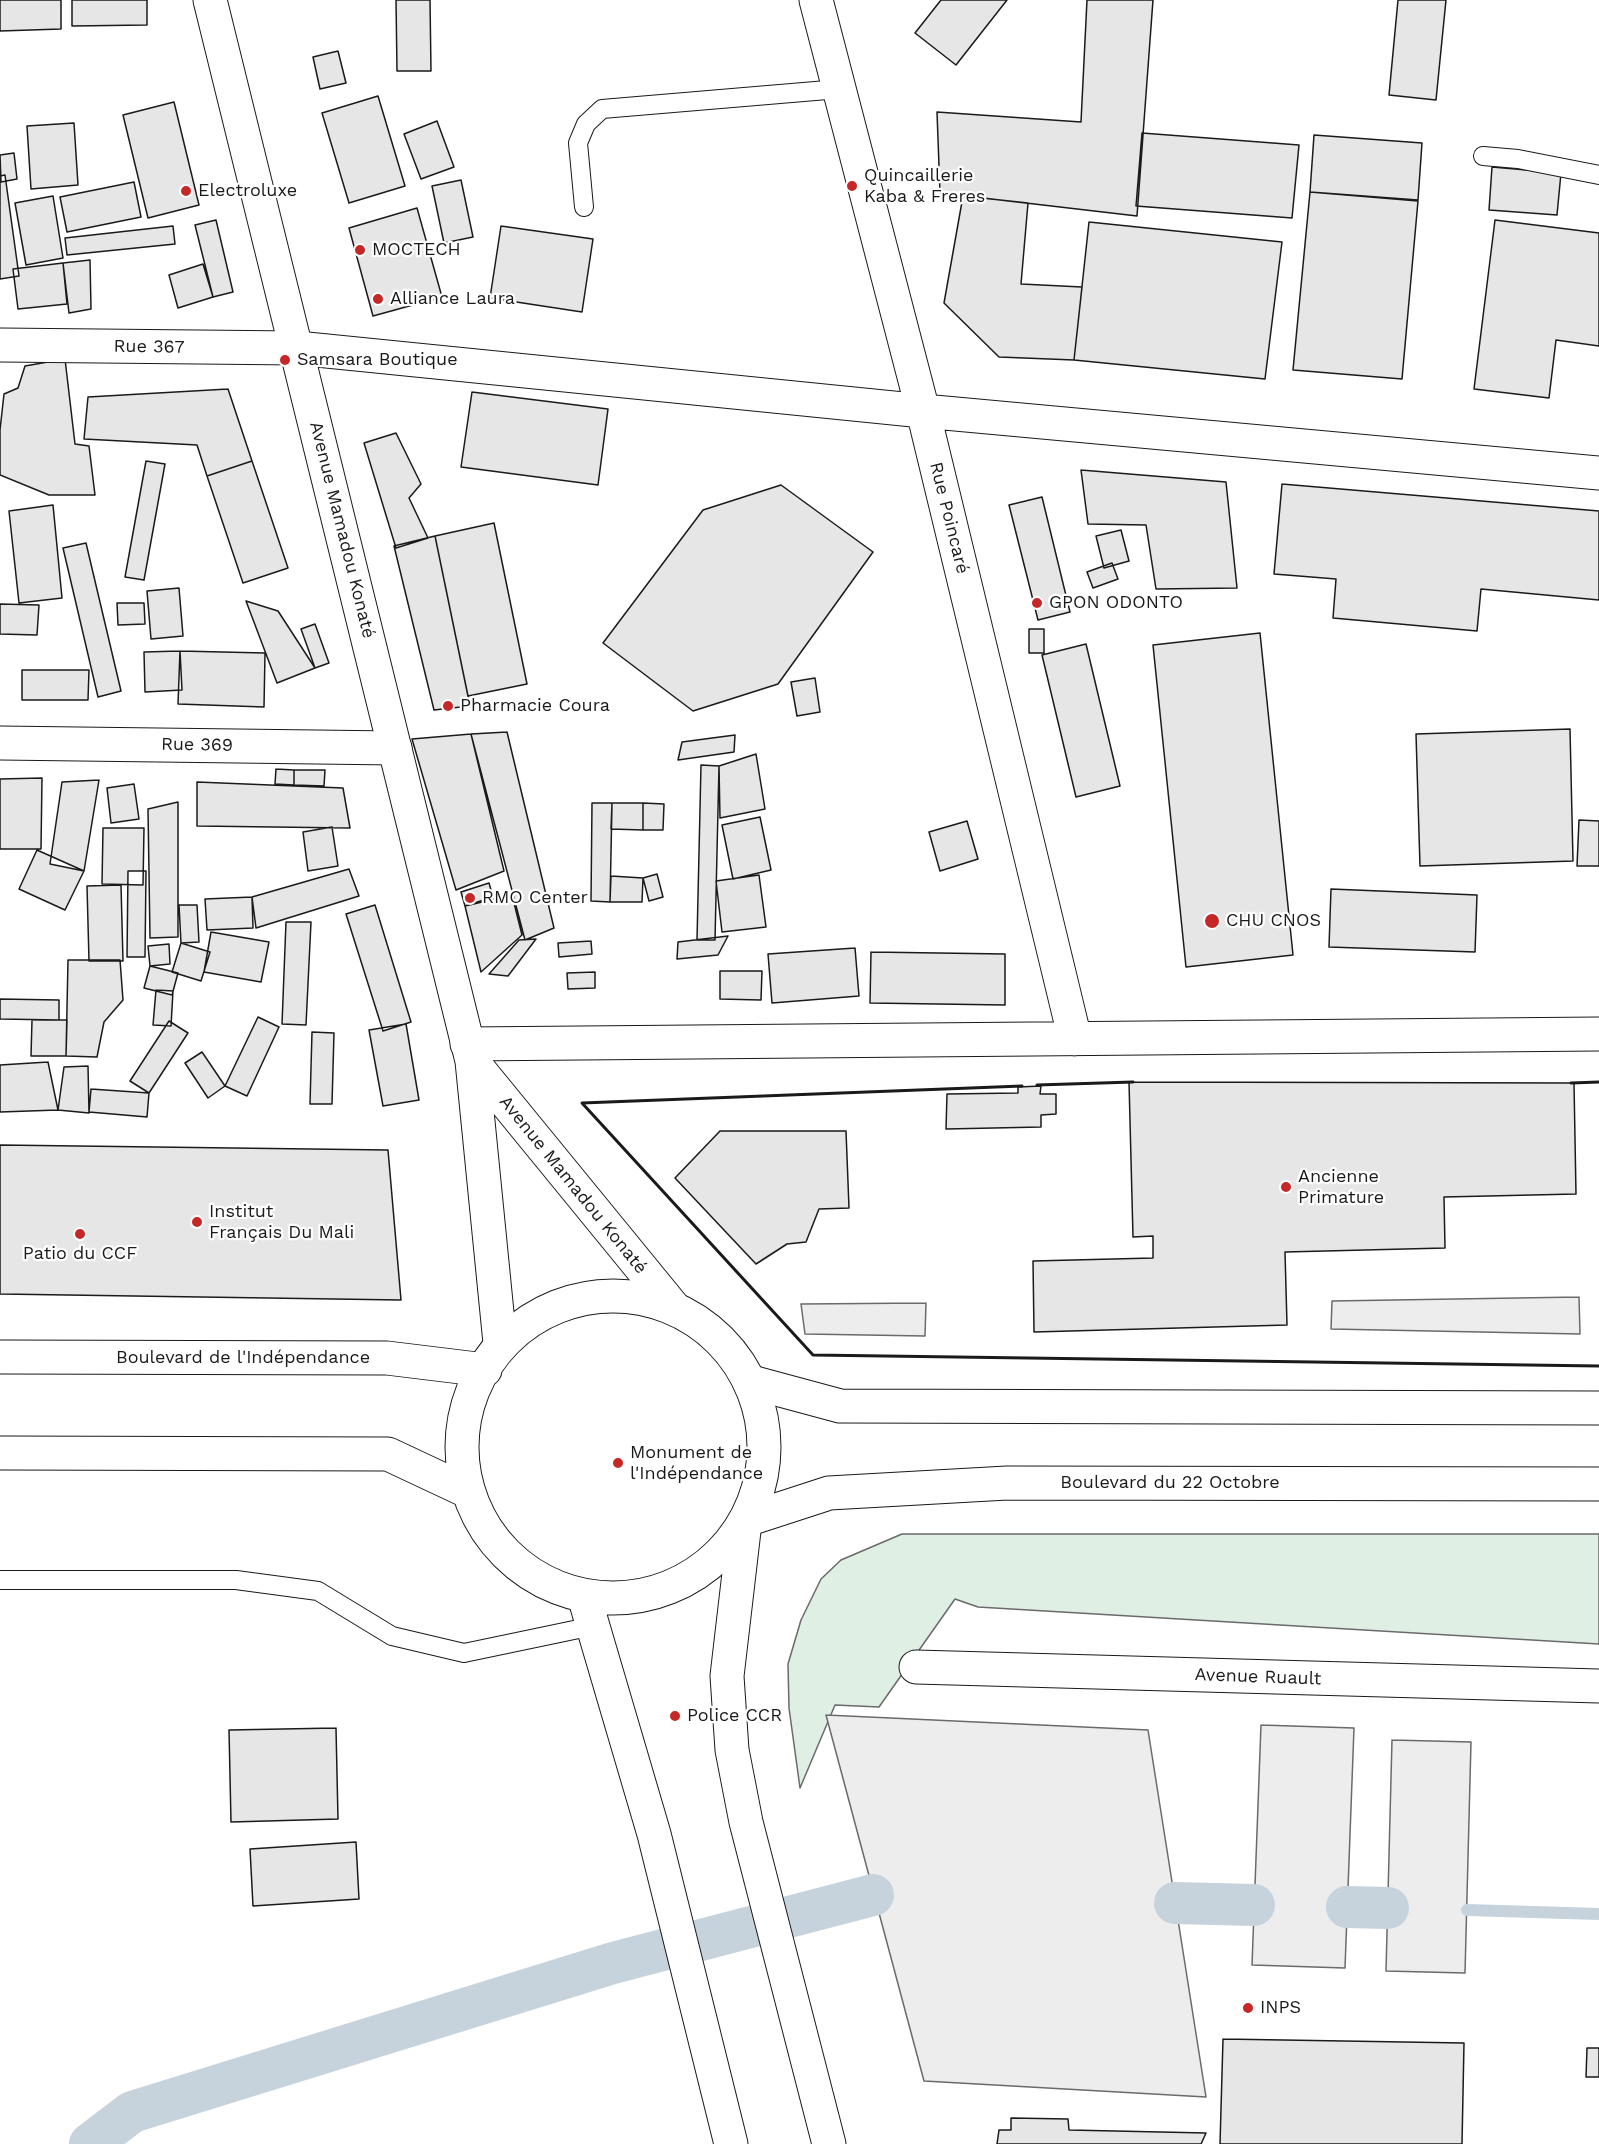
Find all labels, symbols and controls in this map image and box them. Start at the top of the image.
place label: Quincaillerie Kaba & Freres [864,165,985,207]
marker: Quincaillerie Kaba & Freres [845,179,859,193]
place label: Electroluxe [198,180,297,202]
marker: Electroluxe [179,184,193,198]
place label: MOCTECH [372,239,461,261]
marker: MOCTECH [353,243,367,257]
place label: Alliance Laura [390,288,515,310]
marker: Alliance Laura [371,292,385,306]
street label: Rue 367 [113,336,185,358]
place label: Samsara Boutique [297,349,458,371]
marker: Samsara Boutique [278,353,292,367]
street label: Avenue Mamadou Konaté [305,419,379,641]
street label: Rue Poincaré [925,460,973,576]
place label: GPON ODONTO [1049,592,1183,614]
marker: GPON ODONTO [1030,596,1044,610]
place label: Pharmacie Coura [460,695,610,717]
marker: Pharmacie Coura [441,699,455,713]
street label: Rue 369 [161,734,233,756]
place label: RMO Center [482,887,588,909]
marker: RMO Center [463,891,477,905]
place label: CHU CNOS [1226,910,1321,932]
marker: CHU CNOS [1203,912,1221,930]
street label: Avenue Mamadou Konaté [495,1092,651,1278]
place label: Ancienne Primature [1298,1166,1384,1208]
marker: Ancienne Primature [1279,1180,1293,1194]
place label: Institut Français Du Mali [209,1201,354,1244]
marker: Institut Français Du Mali [190,1215,204,1229]
marker: Patio du CCF [73,1227,87,1241]
place label: Patio du CCF [23,1243,137,1265]
street label: Boulevard de l'Indépendance [116,1347,370,1369]
place label: Monument de l'Indépendance [630,1442,763,1484]
marker: Monument de l'Indépendance [611,1456,625,1470]
street label: Boulevard du 22 Octobre [1060,1472,1280,1494]
street label: Avenue Ruault [1194,1664,1322,1690]
place label: Police CCR [687,1705,782,1727]
marker: Police CCR [668,1709,682,1723]
place label: INPS [1260,1997,1301,2019]
marker: INPS [1241,2001,1255,2015]

